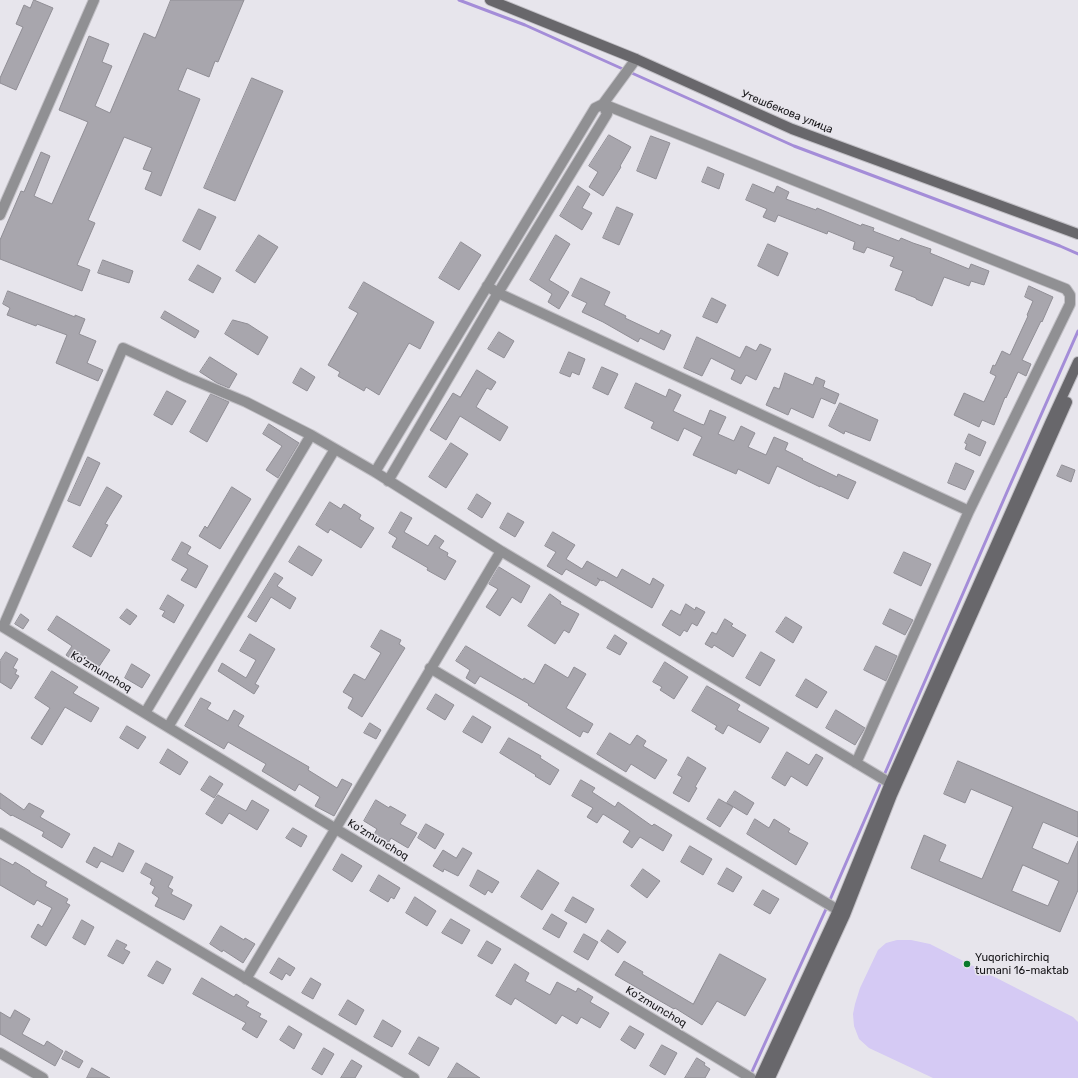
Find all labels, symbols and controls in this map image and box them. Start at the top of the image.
street label: Утешбекова улица [739,88,835,136]
street label: Ko'zmunchoq [68,649,134,695]
street label: Ko'zmunchoq [345,817,411,863]
place label: Yuqorichirchiq tumani 16-maktab [975,951,1069,977]
marker: Yuqorichirchiq tumani 16-maktab [962,959,972,969]
street label: Ko'zmunchoq [623,984,689,1030]

